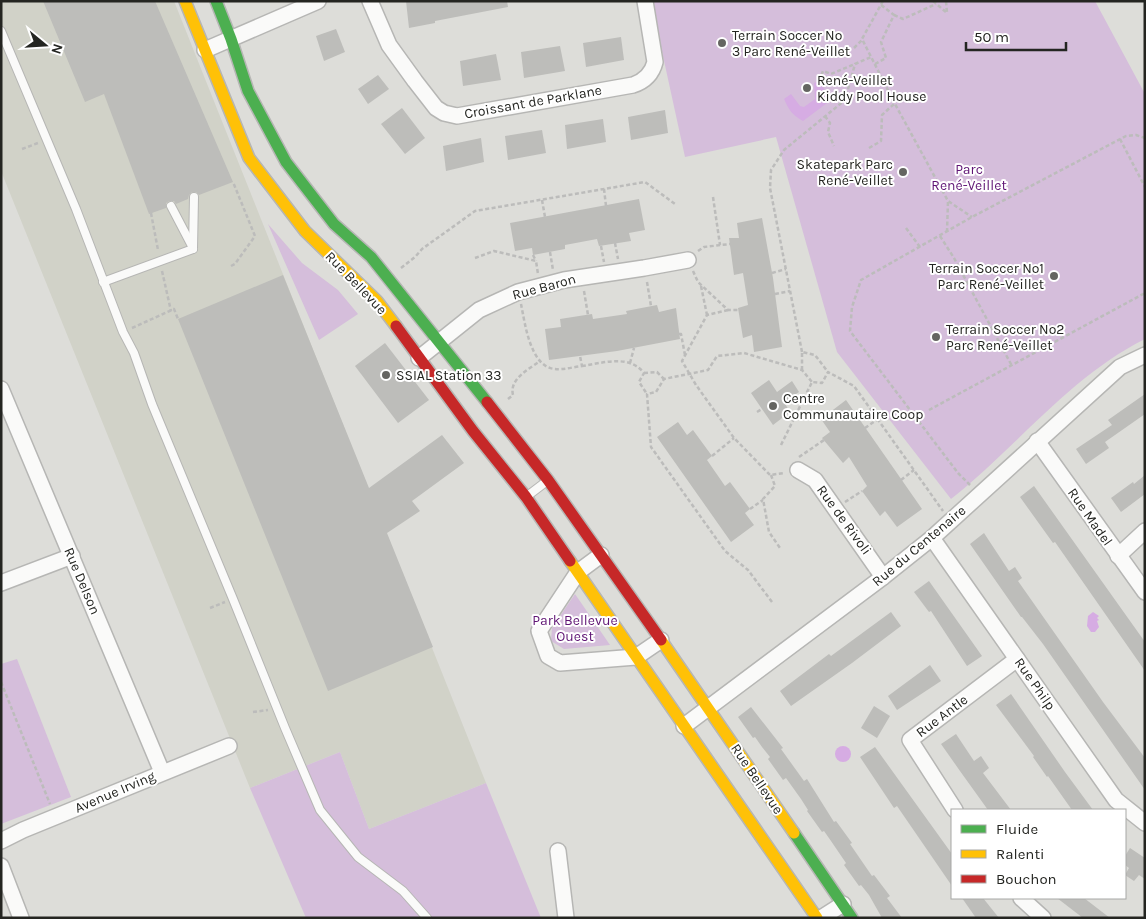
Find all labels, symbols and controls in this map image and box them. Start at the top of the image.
north arrow [20,20,70,70]
scale bar [966,20,1066,52]
place label: Terrain Soccer No 3 Parc René-Veillet [732,27,850,60]
text: 50 m [974,28,1009,46]
marker: Terrain Soccer No 3 Parc René-Veillet [716,37,728,49]
text: N [47,41,67,56]
place label: René-Veillet Kiddy Pool House [817,72,926,105]
street label: Croissant de Parklane [463,82,603,122]
marker: René-Veillet Kiddy Pool House [801,82,813,94]
place label: Skatepark Parc René-Veillet [797,156,893,189]
park label: Parc René-Veillet [931,161,1007,194]
marker: Skatepark Parc René-Veillet [897,166,909,178]
street label: Rue Bellevue [322,248,390,318]
place label: Terrain Soccer No1 Parc René-Veillet [929,260,1044,293]
street label: Rue Baron [510,270,578,304]
marker: Terrain Soccer No1 Parc René-Veillet [1048,270,1060,282]
place label: Terrain Soccer No2 Parc René-Veillet [946,321,1064,354]
marker: Terrain Soccer No2 Parc René-Veillet [930,331,942,343]
place label: SSIAL Station 33 [396,367,502,384]
marker: SSIAL Station 33 [380,369,392,381]
place label: Centre Communautaire Coop [783,390,923,423]
marker: Centre Communautaire Coop [767,400,779,412]
street label: Rue de Rivoli [813,482,875,558]
street label: Rue Madel [1064,485,1116,549]
street label: Rue du Centenaire [869,502,969,590]
street label: Rue Delson [60,545,104,617]
park label: Park Bellevue Ouest [532,612,618,645]
street label: Rue Philp [1011,655,1059,713]
street label: Rue Antle [913,691,971,741]
street label: Rue Bellevue [727,741,787,817]
street label: Avenue Irving [72,767,158,817]
legend [951,809,1126,899]
text: Fluide [996,820,1038,838]
text: Ralenti [996,845,1045,863]
text: Bouchon [996,870,1057,888]

